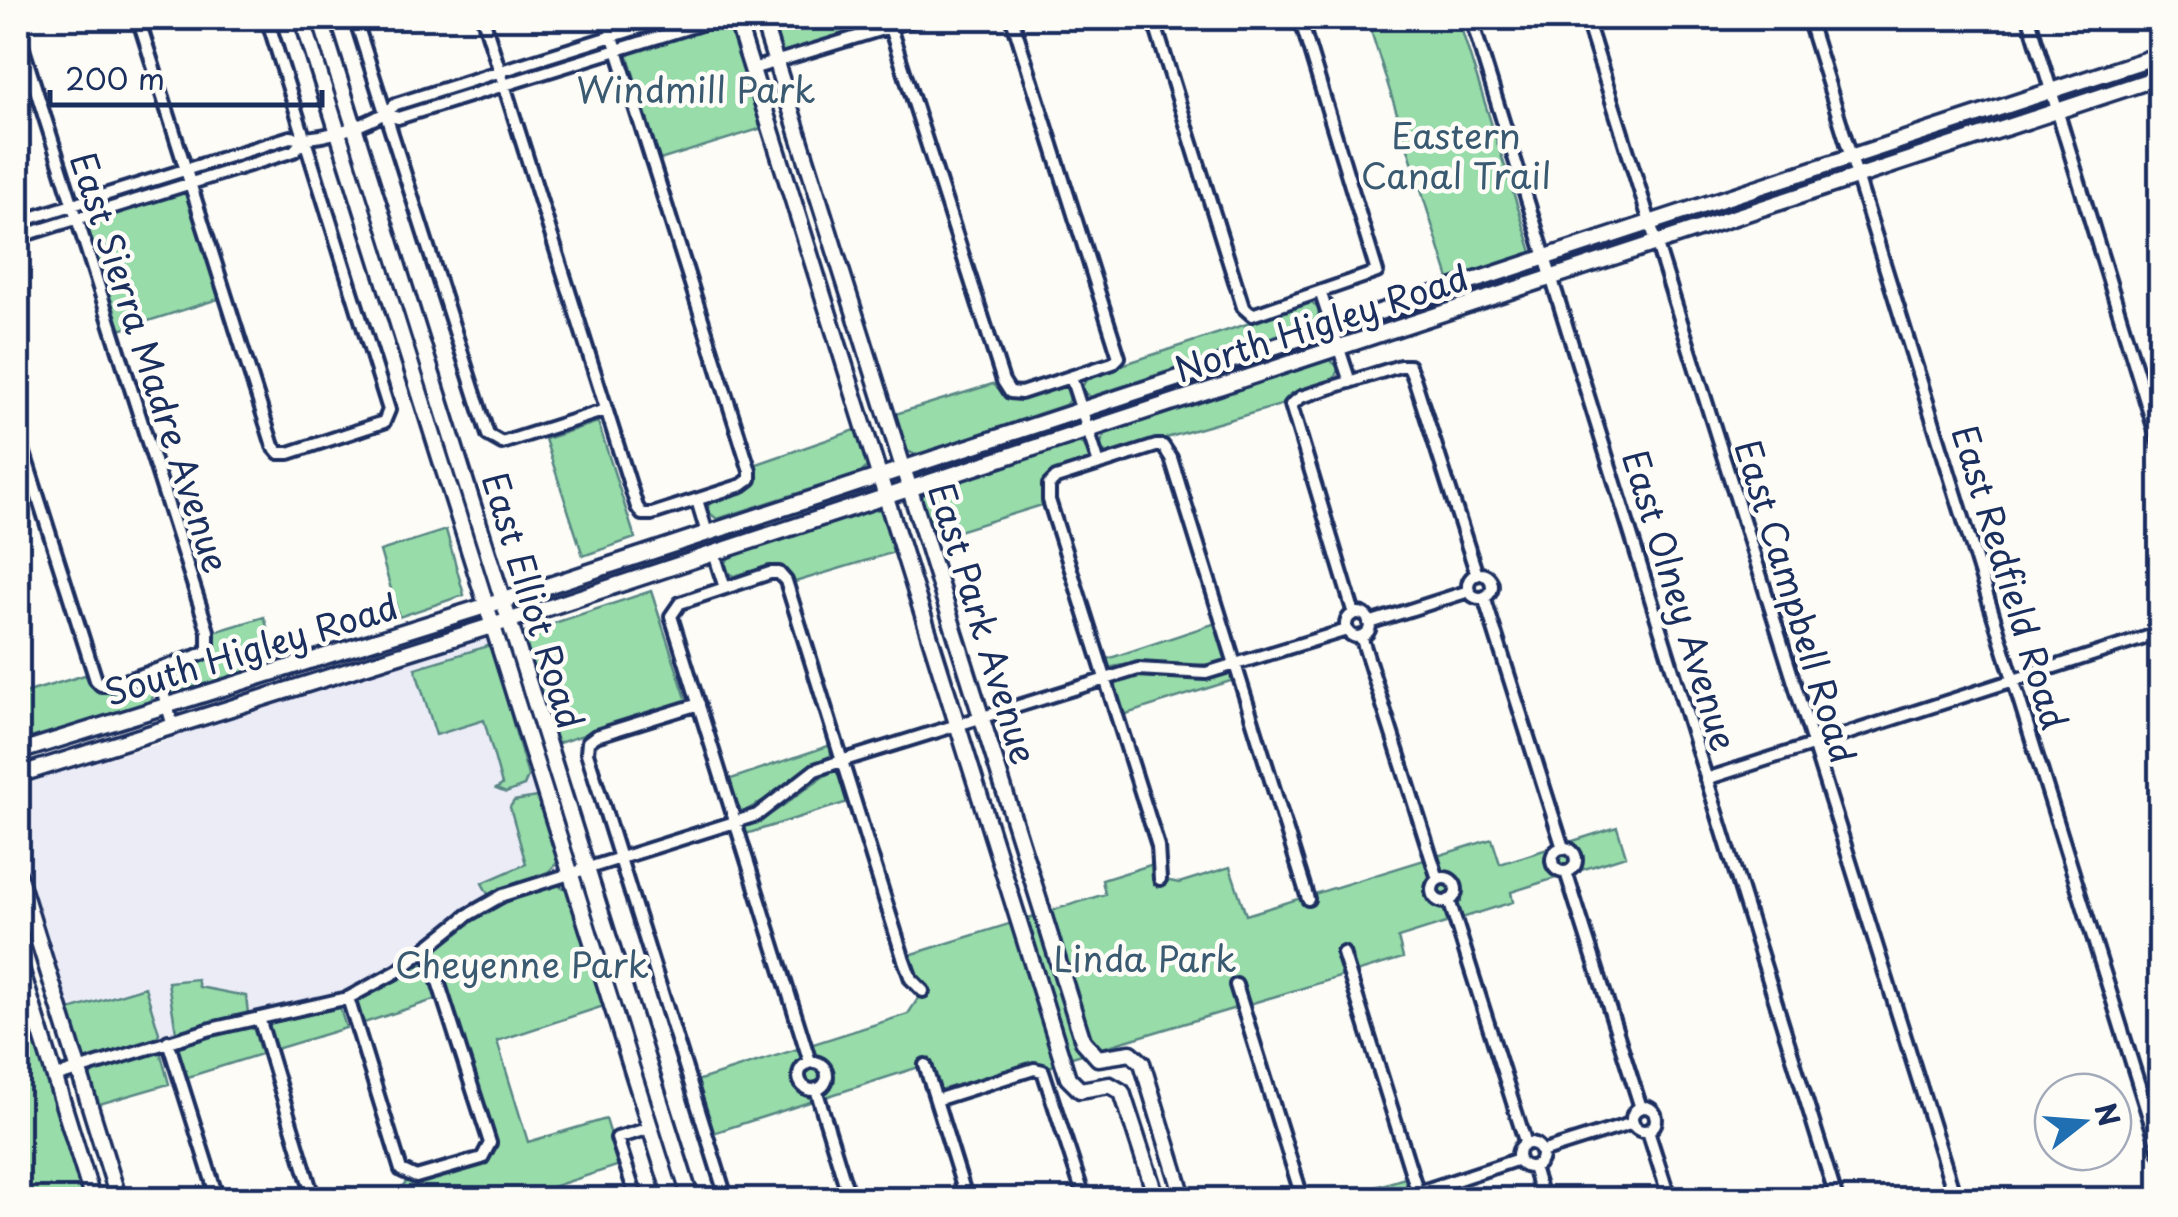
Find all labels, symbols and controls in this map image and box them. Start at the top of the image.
scale bar [50,45,322,107]
text: 200 m [65,55,165,100]
park label: Windmill Park [576,62,816,115]
park label: Eastern Canal Trail [1361,108,1551,201]
street label: East Sierra Madre Avenue [58,145,244,579]
street label: North Higley Road [1167,250,1475,394]
street label: East Redfield Road [1940,418,2082,736]
street label: East Campbell Road [1723,433,1871,769]
street label: East Olney Avenue [1610,443,1752,757]
street label: East Elliot Road [470,465,598,735]
street label: East Park Avenue [916,476,1052,770]
street label: South Higley Road [98,578,404,718]
park label: Linda Park [1053,931,1237,984]
park label: Cheyenne Park [395,937,649,990]
north arrow [2033,1072,2133,1172]
text: N [2085,1097,2132,1131]

